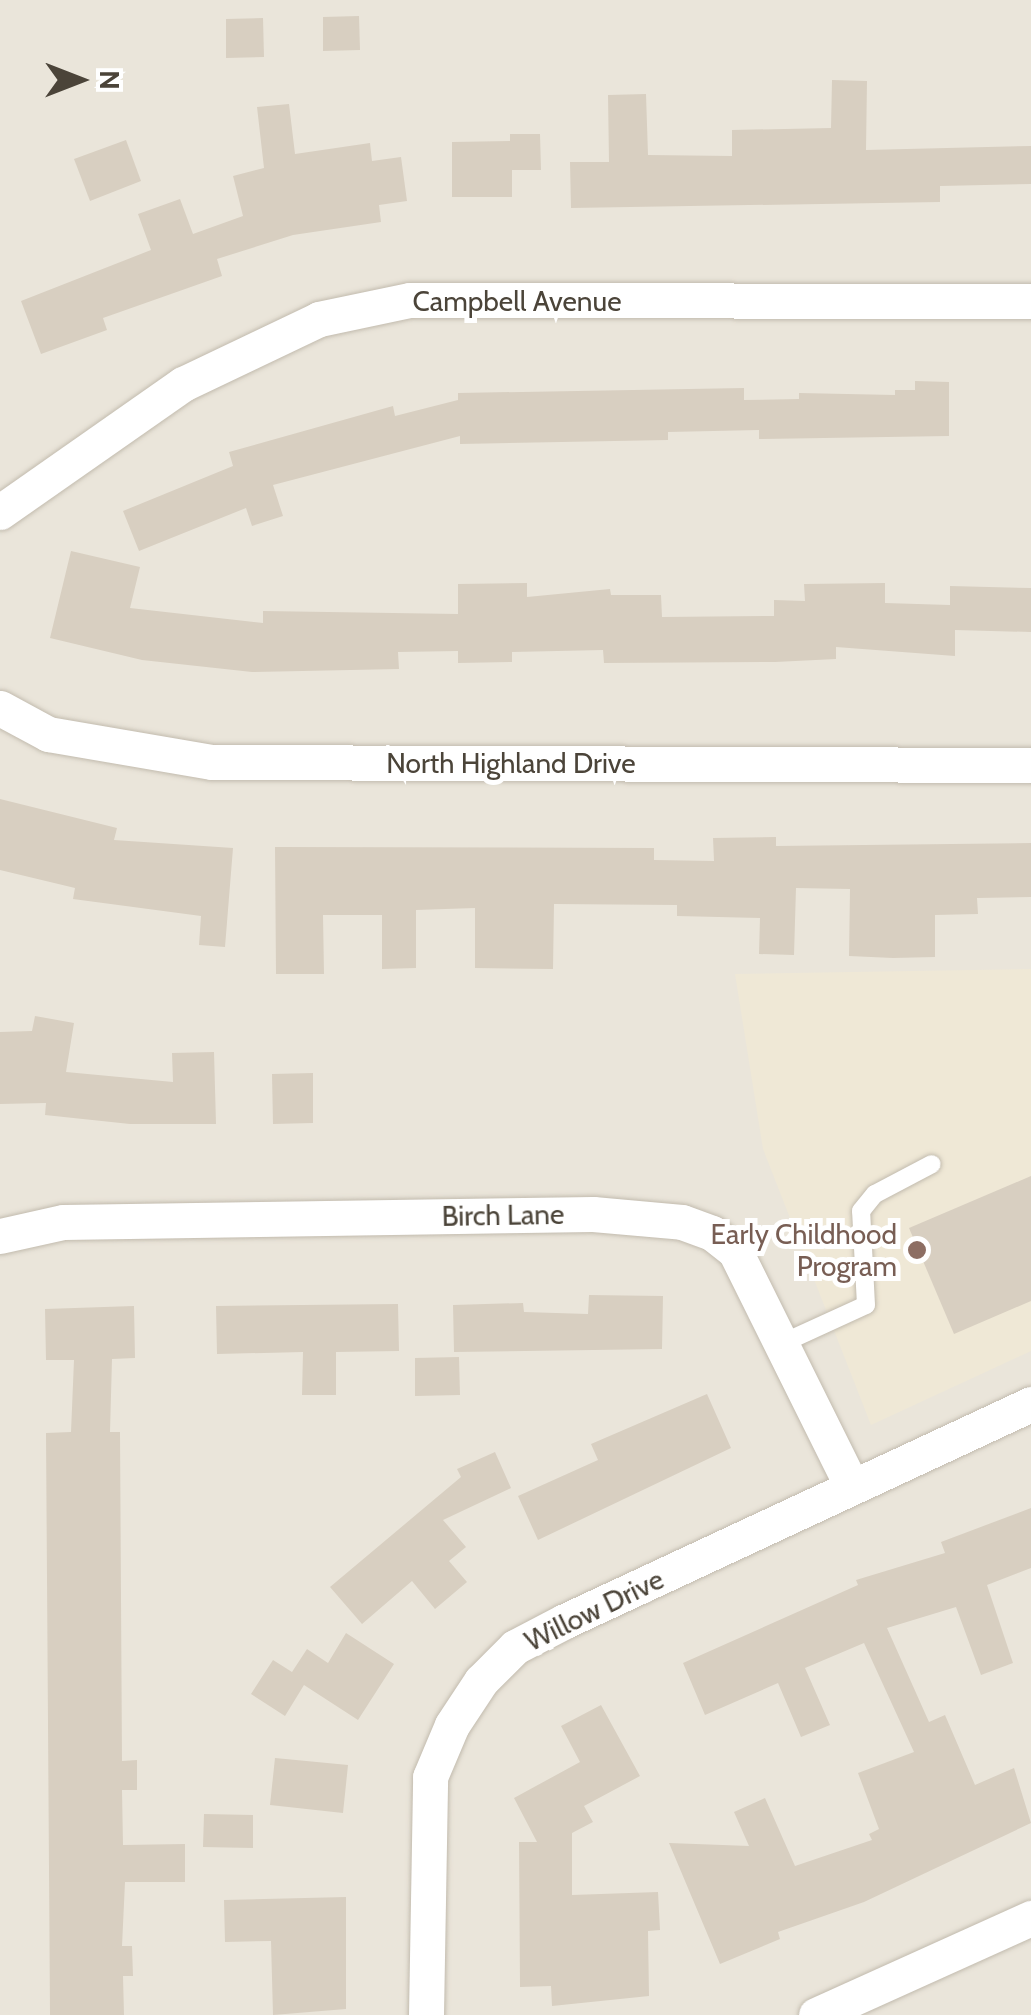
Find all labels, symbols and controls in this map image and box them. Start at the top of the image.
north arrow [30,30,130,130]
text: N [93,70,127,90]
street label: Campbell Avenue [412,284,622,318]
street label: North Highland Drive [386,746,636,780]
street label: Birch Lane [441,1197,565,1233]
place label: Early Childhood Program [710,1217,897,1283]
marker: Early Childhood Program [906,1239,928,1261]
street label: Willow Drive [519,1562,669,1658]

